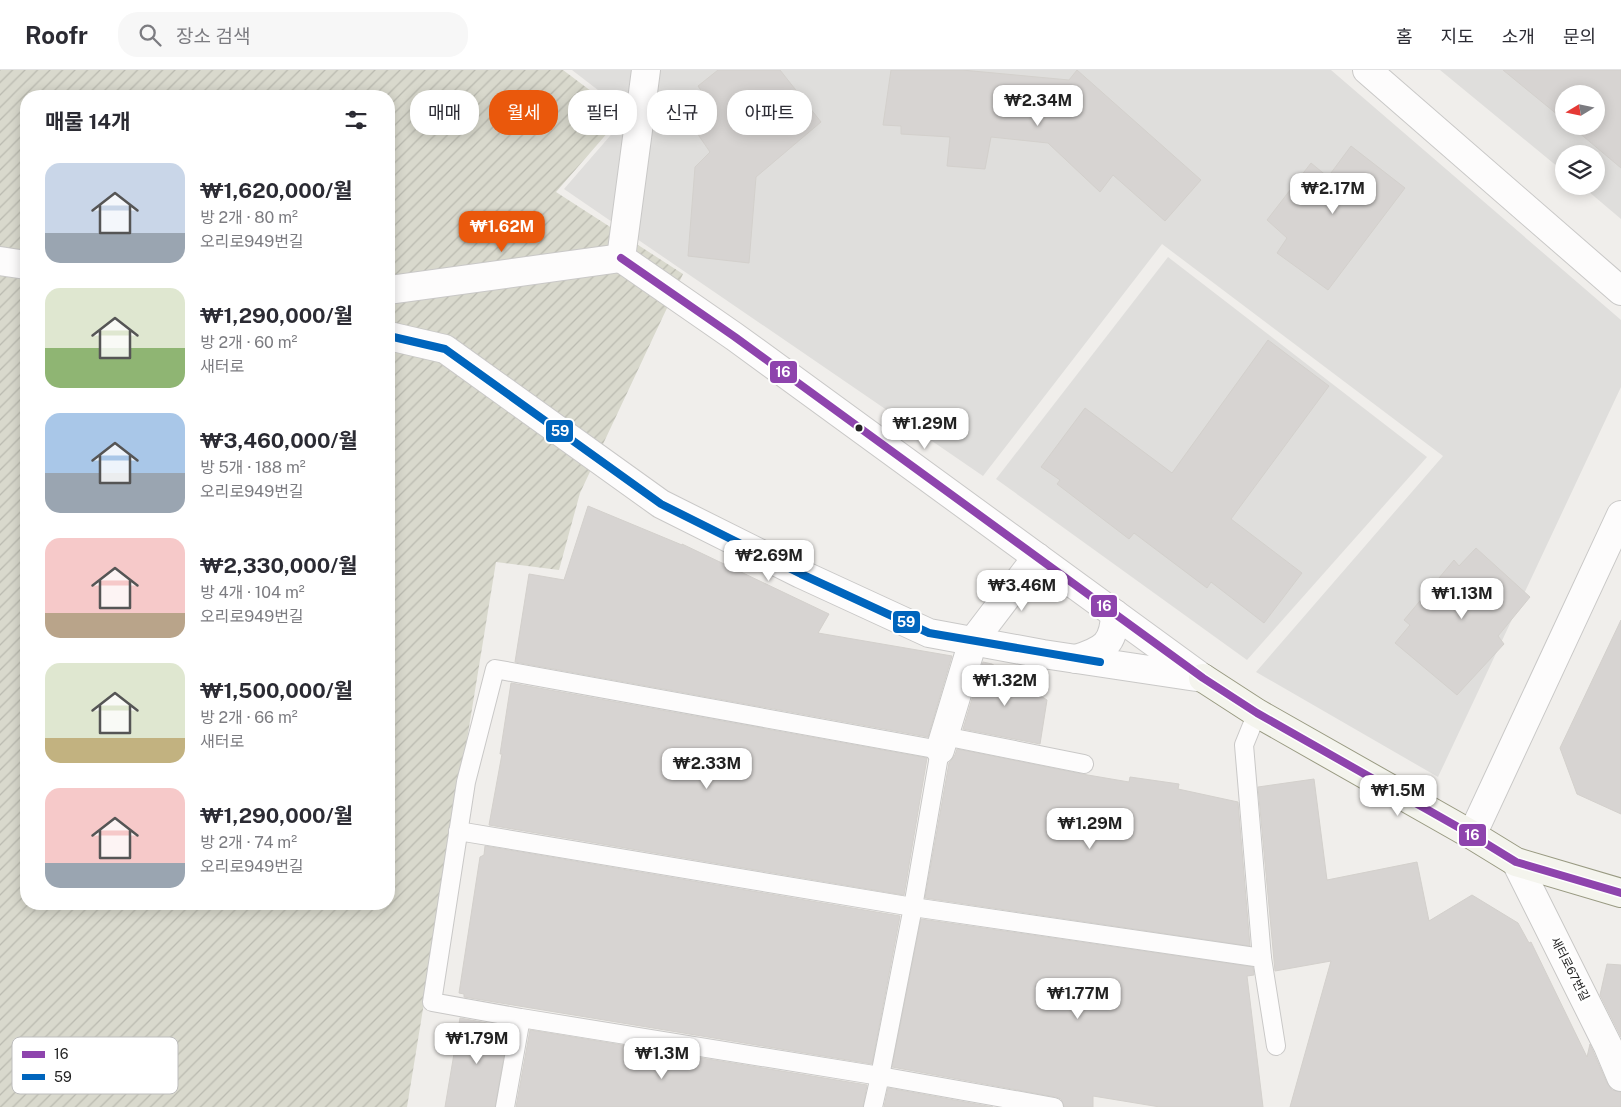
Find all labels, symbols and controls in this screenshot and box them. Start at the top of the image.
search box [118,12,468,57]
text: Roofr [25,21,88,49]
icon: search [136,21,164,49]
text: 장소 검색 [176,25,250,47]
text: 홈 [1396,26,1413,47]
text: 지도 [1441,26,1474,47]
text: 소개 [1502,26,1535,47]
text: 문의 [1563,26,1596,47]
pin: ₩2.34M [997,85,1079,127]
north arrow [1555,85,1605,135]
map controls [1555,85,1605,195]
chip: 매매 [410,90,479,135]
chip: 월세 [489,90,558,135]
chip: 필터 [568,90,637,135]
chip: 신규 [647,90,717,135]
chip: 아파트 [727,90,812,135]
text: ₩2.34M [1004,91,1072,110]
icon: filters [342,106,370,134]
text: 매물 14개 [45,109,130,134]
button: layers [1555,145,1605,195]
pin: ₩2.17M [1292,172,1374,215]
text: ₩1,620,000/월 [200,178,353,203]
text: ₩2.17M [1301,179,1365,198]
icon: home [85,183,145,243]
text: 방 2개 · 80 m² [200,208,298,227]
pin: ₩1.62M [461,210,543,253]
text: ₩1.62M [470,217,534,236]
text: 오리로949번길 [200,232,304,251]
text: ₩1,290,000/월 [200,303,353,328]
icon: home [85,308,145,368]
text: 방 2개 · 60 m² [200,333,297,352]
text: 새터로 [200,357,244,376]
line badge: 16 [769,360,798,384]
text: 16 [775,364,791,380]
pin: ₩1.29M [884,408,966,450]
text: ₩1.29M [893,414,957,433]
line badge: 59 [545,419,574,443]
text: 59 [551,423,569,439]
unlabelled marker [854,423,864,433]
text: ₩3,460,000/월 [200,428,358,453]
icon: home [85,433,145,493]
text: 방 5개 · 188 m² [200,458,306,477]
text: 오리로949번길 [200,482,304,501]
pin: ₩2.69M [728,540,810,582]
text: ₩2.69M [735,546,803,565]
text: ₩2,330,000/월 [200,553,358,578]
icon: home [85,558,145,618]
pin: ₩3.46M [981,570,1063,612]
text: ₩3.46M [988,576,1056,595]
pin: ₩1.13M [1421,578,1503,620]
text: 방 4개 · 104 m² [200,583,305,602]
text: ₩1.13M [1431,584,1493,603]
line badge: 16 [1090,594,1118,618]
text: 16 [1096,598,1112,614]
text: 오리로949번길 [200,607,304,626]
line badge: 59 [892,610,921,634]
text: 59 [897,614,915,630]
pin: ₩1.32M [964,664,1046,707]
text: ₩1.32M [973,671,1037,690]
text: ₩1,500,000/월 [200,678,353,703]
icon: home [85,683,145,743]
text: 방 2개 · 66 m² [200,708,298,727]
text: 새터로 [200,732,244,751]
pin: ₩2.33M [666,748,748,790]
text: ₩2.33M [673,754,741,773]
pin: ₩1.5M [1363,774,1433,817]
text: ₩1.5M [1371,781,1425,800]
text: ₩1,290,000/월 [200,803,353,828]
icon: home [85,808,145,868]
pin: ₩1.29M [1049,808,1131,850]
text: ₩1.29M [1058,814,1122,833]
line badge: 16 [1458,823,1487,847]
text: 16 [1464,827,1480,843]
text: 방 2개 · 74 m² [200,833,297,852]
text: 오리로949번길 [200,857,304,876]
street label: 새터로67번길 [1548,935,1592,1003]
pin: ₩1.77M [1037,978,1119,1020]
text: ₩1.77M [1047,984,1109,1003]
pin: ₩1.79M [436,1022,518,1065]
text: ₩1.79M [446,1029,508,1048]
legend [12,1037,178,1094]
pin: ₩1.3M [627,1038,697,1080]
text: ₩1.3M [635,1044,689,1063]
text: 16 [54,1046,69,1062]
text: 59 [54,1069,72,1085]

